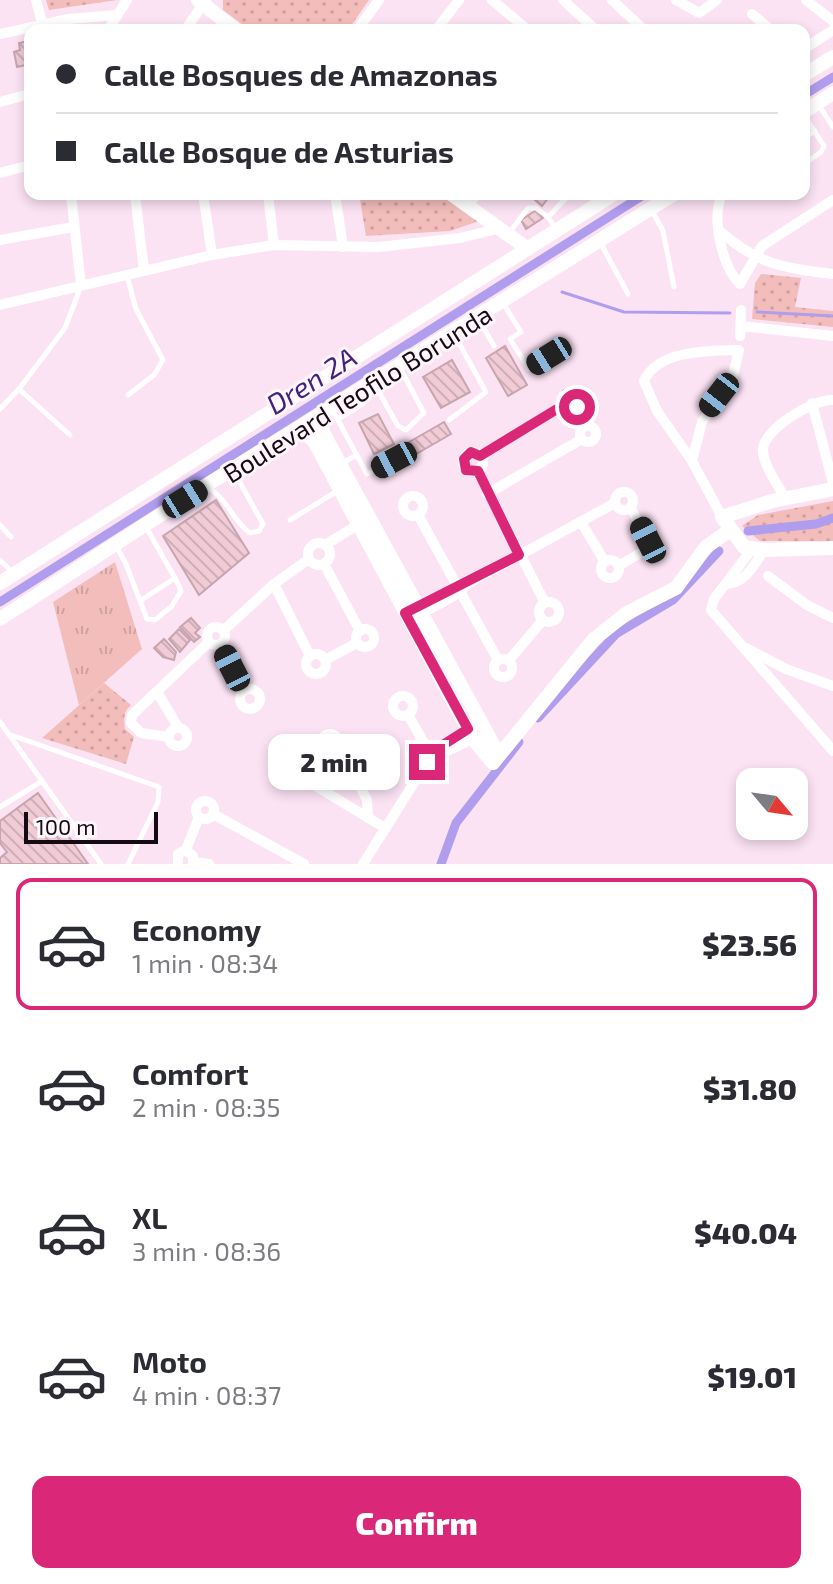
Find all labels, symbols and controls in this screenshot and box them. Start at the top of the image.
text: Calle Bosques de Amazonas [104,56,498,92]
text: Calle Bosque de Asturias [104,133,454,169]
street label: Boulevard Teofilo Borunda [217,297,497,489]
car [522,333,576,379]
water label: Dren 2A [260,339,362,421]
car [695,369,743,421]
route start [559,389,595,425]
car [367,438,421,482]
car [158,476,212,522]
car [626,513,670,567]
car [210,641,254,695]
callout: 2 min [267,734,399,790]
route end [409,744,445,780]
text: 2 min [300,746,368,777]
north arrow [736,768,808,840]
map controls [736,768,808,840]
scale bar [24,808,158,844]
text: 100 m [36,813,95,839]
icon: car [36,908,108,980]
text: Economy [132,911,261,947]
text: $23.56 [702,926,797,962]
text: 1 min · 08:34 [132,947,278,978]
icon: car [36,1052,108,1124]
text: Comfort [132,1055,249,1091]
text: $31.80 [703,1070,797,1106]
text: 2 min · 08:35 [132,1091,280,1122]
icon: car [36,1196,108,1268]
text: XL [132,1199,167,1235]
text: $40.04 [694,1214,797,1250]
text: 3 min · 08:36 [132,1235,281,1266]
icon: car [36,1340,108,1412]
text: Moto [132,1343,207,1379]
text: $19.01 [707,1358,797,1394]
text: 4 min · 08:37 [132,1379,281,1410]
button: Confirm [32,1476,801,1568]

